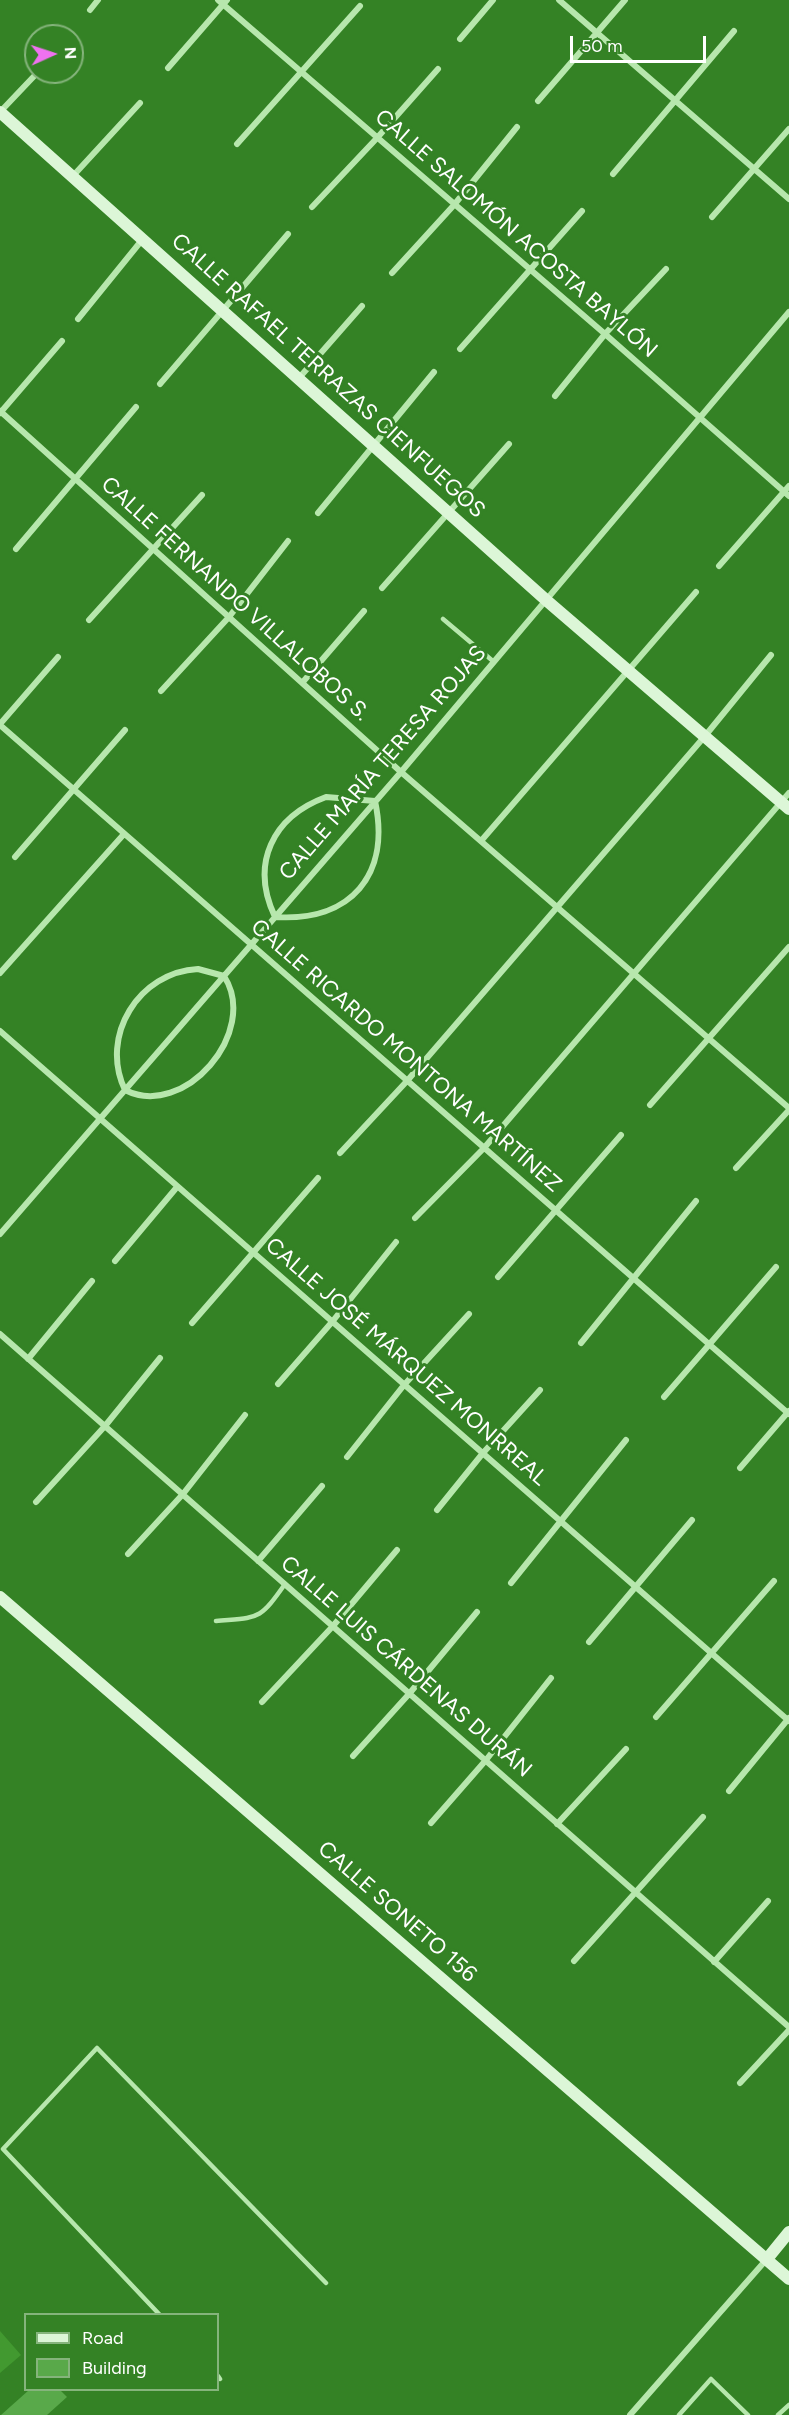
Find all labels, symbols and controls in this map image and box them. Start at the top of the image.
north arrow [24,24,84,84]
scale bar [573,24,710,62]
text: 50 m [581,35,623,57]
text: N [61,46,80,60]
street label: CALLE SALOMÓN ACOSTA BAYLÓN [369,104,663,364]
street label: CALLE RAFAEL TERRAZAS CIENFUEGOS [166,228,490,524]
street label: CALLE FERNANDO VILLALOBOS S. [95,471,375,727]
street label: CALLE MARÍA TERESA ROJAS [274,640,492,886]
street label: CALLE RICARDO MONTONA MARTÍNEZ [245,914,567,1198]
street label: CALLE JOSÉ MÁRQUEZ MONRREAL [260,1232,552,1492]
street label: CALLE LUIS CÁRDENAS DURÁN [275,1551,537,1783]
street label: CALLE SONETO 156 [312,1836,482,1988]
legend [24,2313,219,2391]
text: Road [82,2327,123,2349]
text: Building [82,2357,147,2379]

